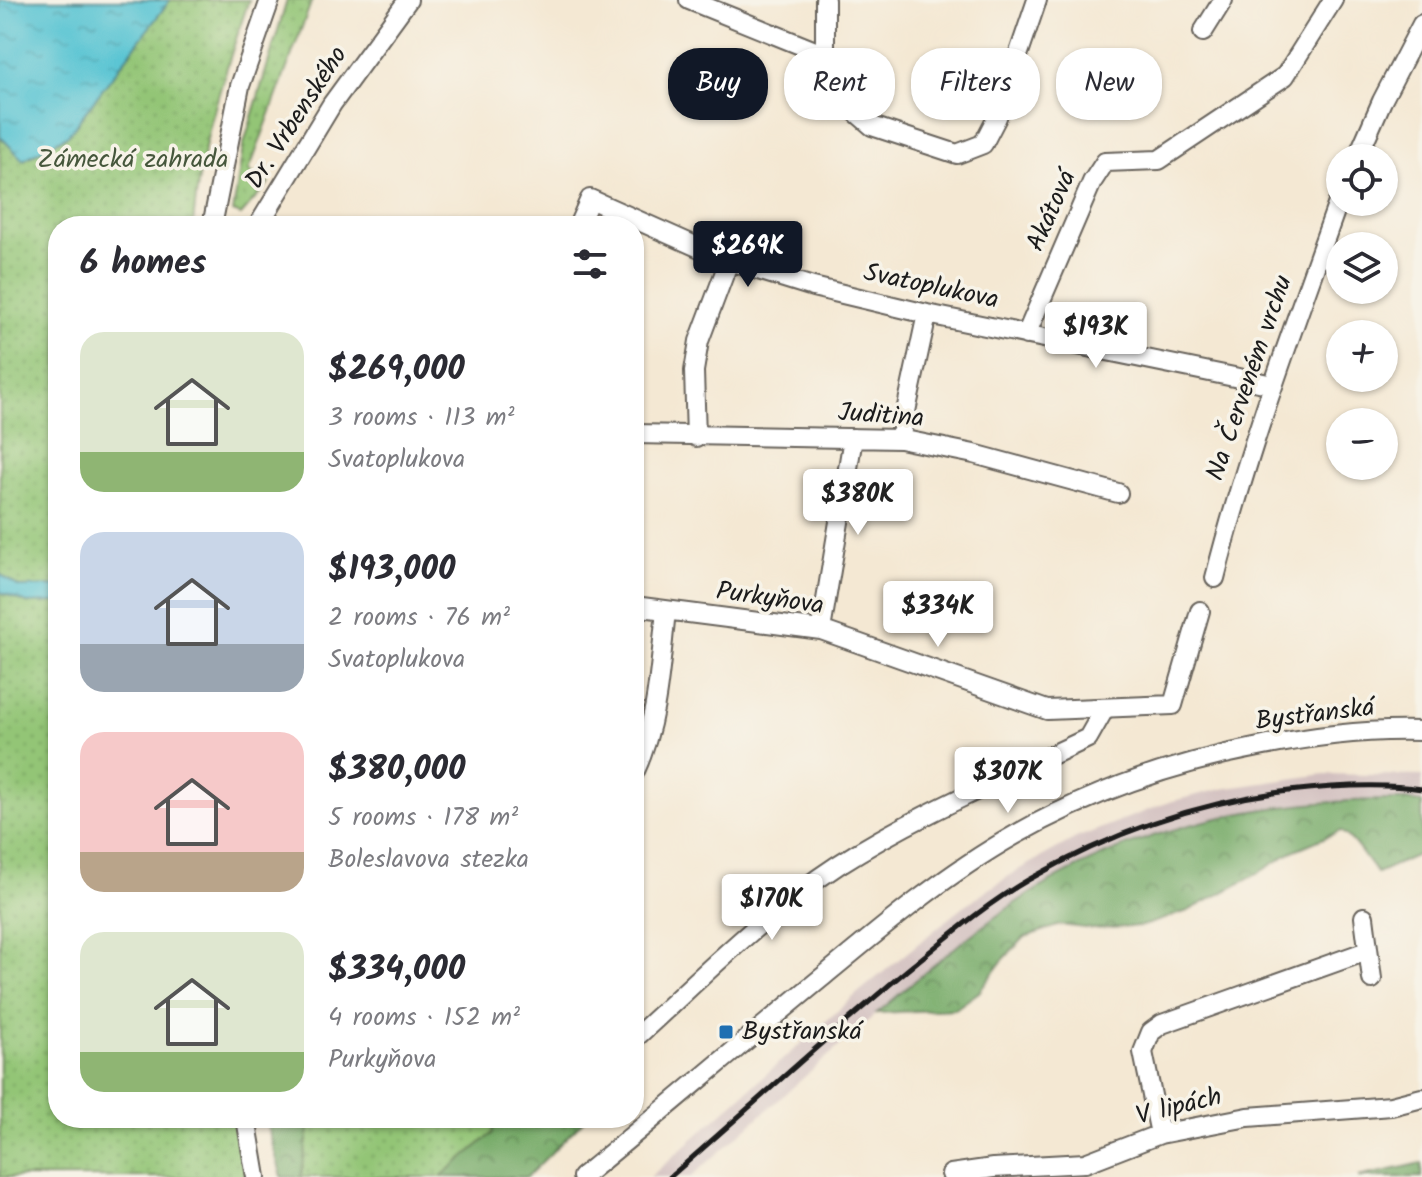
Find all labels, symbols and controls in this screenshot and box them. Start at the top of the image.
street label: Dr. Vrbenského [235,38,359,198]
chip: Buy [668,48,768,120]
chip: Rent [784,48,895,120]
chip: Filters [911,48,1040,120]
chip: New [1056,48,1162,120]
park label: Zámecká zahrada [38,139,228,181]
map controls [1326,144,1398,480]
button: locate [1326,144,1398,216]
street label: Akátová [1015,161,1090,259]
pin: $269K [692,221,804,289]
text: $269K [711,226,785,268]
button: layers [1326,232,1398,304]
text: 6 homes [80,237,206,291]
icon: filters [568,242,612,286]
street label: Svatoplukova [860,252,1002,322]
street label: Na Červeném vrchu [1195,269,1305,487]
pin: $193K [1040,302,1152,370]
text: $193K [1063,307,1129,349]
button: + [1326,320,1398,392]
text: $269,000 [328,343,465,397]
icon: home [144,364,240,460]
street label: Juditina [837,392,925,440]
text: 3 rooms · 113 m² [328,397,515,439]
button: − [1326,408,1398,480]
text: Svatoplukova [328,439,465,481]
pin: $380K [802,469,914,537]
text: $380K [821,474,895,516]
text: $193,000 [328,543,455,597]
icon: home [144,564,240,660]
street label: Purkyňova [713,571,827,627]
pin: $334K [882,581,994,649]
text: $334K [901,586,975,628]
text: 2 rooms · 76 m² [328,597,510,639]
text: Svatoplukova [328,639,465,681]
street label: Bystřanská [1253,687,1380,743]
text: $380,000 [328,743,465,797]
pin: $307K [952,747,1064,815]
text: $307K [973,752,1043,794]
icon: home [144,764,240,860]
text: 5 rooms · 178 m² [328,797,518,839]
text: Boleslavova stezka [328,839,529,881]
pin: $170K [716,874,828,942]
text: $170K [740,879,804,921]
text: $334,000 [328,943,465,997]
icon: home [144,964,240,1060]
text: 4 rooms · 152 m² [328,997,520,1039]
place label: Bystřanská [742,1011,864,1053]
marker: Bystřanská [717,1023,735,1041]
text: Purkyňova [328,1039,436,1081]
street label: V lipách [1132,1076,1226,1138]

